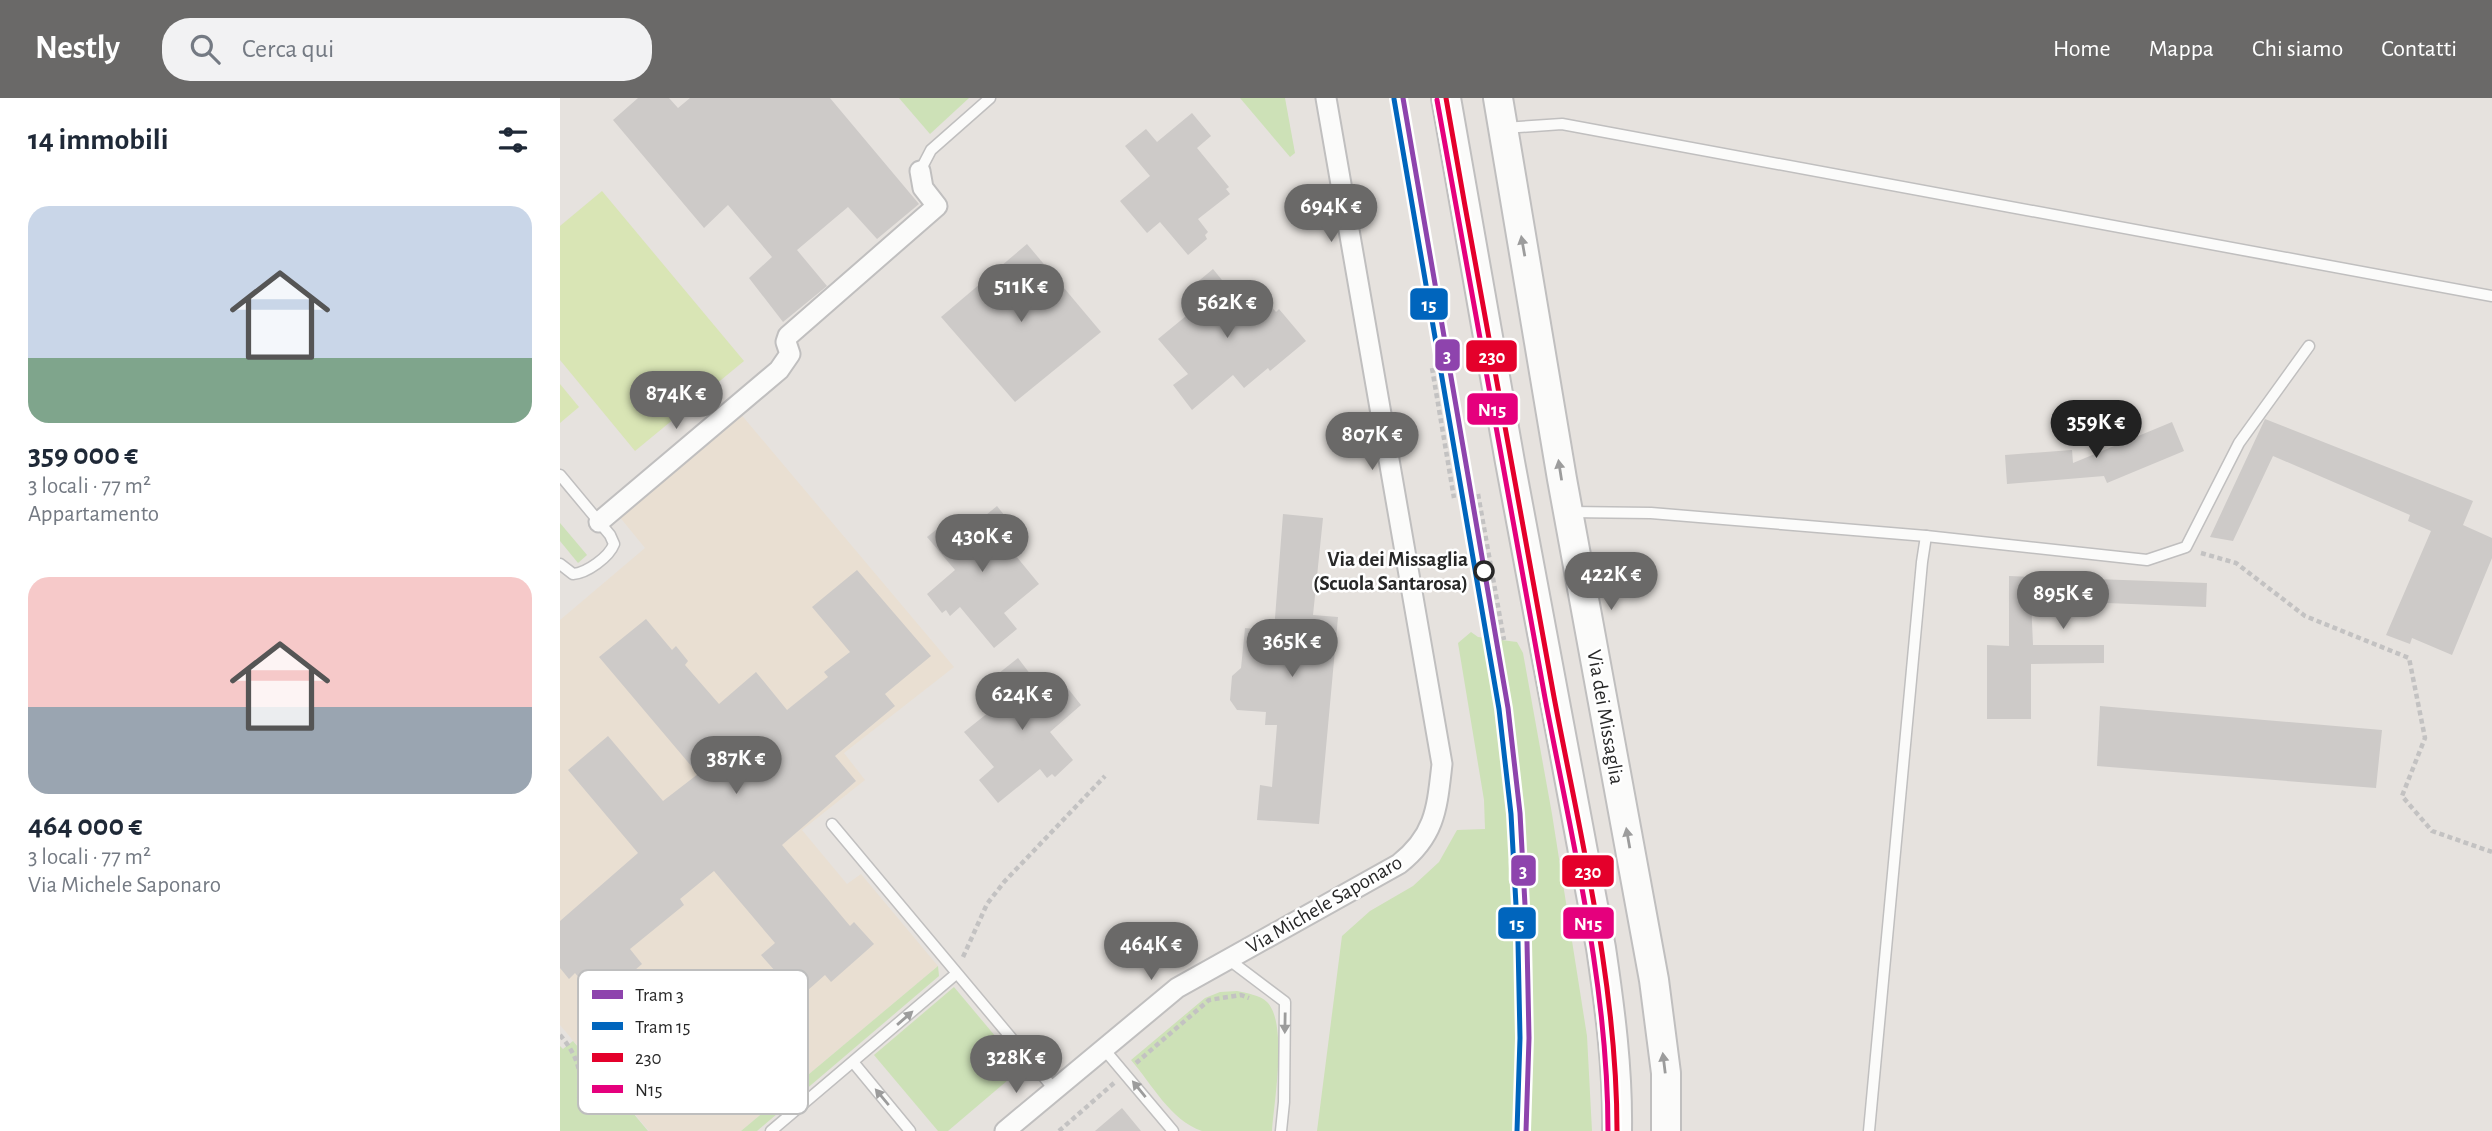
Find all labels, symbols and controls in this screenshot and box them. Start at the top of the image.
search box [162,18,652,81]
icon: search [186,30,224,68]
text: Nestly [35,32,120,65]
text: Cerca qui [242,36,334,62]
text: Home [2053,37,2111,61]
text: Mappa [2149,37,2214,61]
text: Chi siamo [2252,37,2343,61]
text: Contatti [2381,37,2457,61]
icon: filters [494,121,532,159]
text: 14 immobili [28,125,169,155]
pin: 694K € [1274,184,1388,244]
text: 694K € [1300,195,1362,218]
one-way arrow [1517,235,1528,257]
icon: home [217,252,343,378]
pin: 511K € [964,264,1078,324]
text: 511K € [994,275,1048,298]
pin: 562K € [1170,280,1284,340]
line badge: 15 [1409,287,1449,321]
text: 562K € [1197,291,1257,314]
text: 15 [1421,296,1437,315]
line badge: 3 [1434,338,1461,372]
line badge: 230 [1465,339,1518,373]
text: 3 [1443,347,1451,366]
text: 230 [1478,348,1506,367]
pin: 874K € [619,372,733,431]
text: 874K € [646,382,706,405]
line badge: N15 [1466,392,1519,426]
pin: 359K € [2039,400,2153,460]
text: N15 [1478,401,1506,420]
text: 359K € [2067,411,2125,434]
pin: 807K € [1315,412,1429,472]
text: 807K € [1342,423,1402,446]
text: 359 000 € [28,440,138,470]
one-way arrow [1554,459,1565,481]
text: 3 locali · 77 m² [28,475,151,498]
text: Appartamento [28,503,159,526]
pin: 430K € [925,514,1039,574]
text: 430K € [951,525,1013,548]
place label: Via dei Missaglia (Scuola Santarosa) [1313,549,1468,594]
pin: 422K € [1554,552,1668,612]
marker: Via dei Missaglia (Scuola Santarosa) [1474,561,1494,581]
text: 422K € [1581,563,1641,586]
pin: 895K € [2006,572,2120,631]
text: 895K € [2033,582,2093,605]
pin: 365K € [1235,620,1349,679]
icon: home [217,623,343,749]
text: 365K € [1263,630,1321,653]
street label: Via dei Missaglia [1583,648,1628,786]
pin: 624K € [965,672,1079,732]
text: 624K € [991,683,1053,706]
pin: 387K € [679,736,793,796]
text: 387K € [707,747,765,770]
text: 464 000 € [28,811,143,841]
one-way arrow [1622,827,1633,849]
text: 3 locali · 77 m² [28,846,151,869]
street label: Via Michele Saponaro [1243,851,1406,958]
line badge: 3 [1510,854,1537,887]
line badge: 230 [1561,854,1615,888]
text: 3 [1519,862,1527,881]
text: 230 [1574,863,1602,882]
text: Via Michele Saponaro [28,874,221,897]
line badge: 15 [1497,906,1537,940]
line badge: N15 [1562,906,1615,940]
text: 15 [1509,915,1525,934]
text: N15 [1574,915,1602,934]
pin: 464K € [1094,922,1208,982]
text: 464K € [1120,933,1182,956]
legend [578,970,808,1114]
text: Tram 3 [635,986,684,1005]
one-way arrow [896,1011,913,1026]
one-way arrow [1279,1012,1291,1034]
text: Tram 15 [635,1018,691,1037]
pin: 328K € [959,1035,1073,1095]
text: 328K € [986,1046,1046,1069]
text: 230 [635,1049,662,1068]
one-way arrow [1659,1052,1670,1074]
one-way arrow [1131,1080,1146,1098]
text: N15 [635,1081,663,1100]
one-way arrow [875,1088,890,1105]

